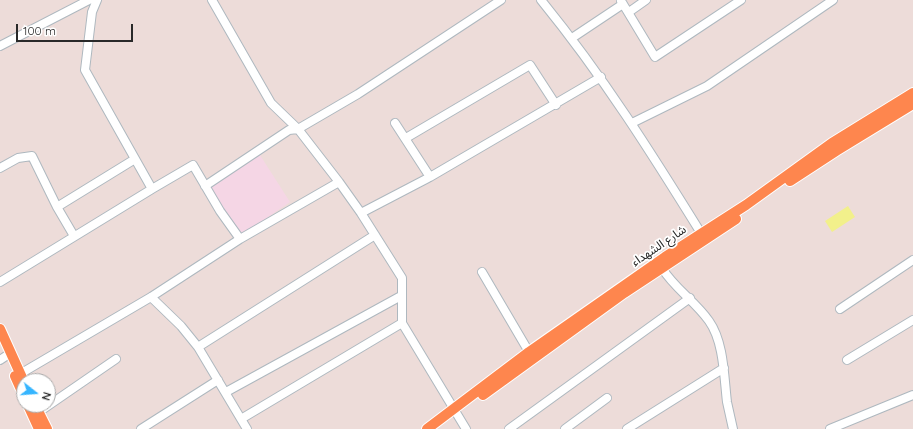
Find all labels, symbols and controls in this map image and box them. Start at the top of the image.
scale bar [18,16,135,42]
text: 100 m [23,23,56,38]
street label: شارع الشهداء [629,222,689,270]
north arrow [16,373,56,413]
text: N [39,390,54,402]

